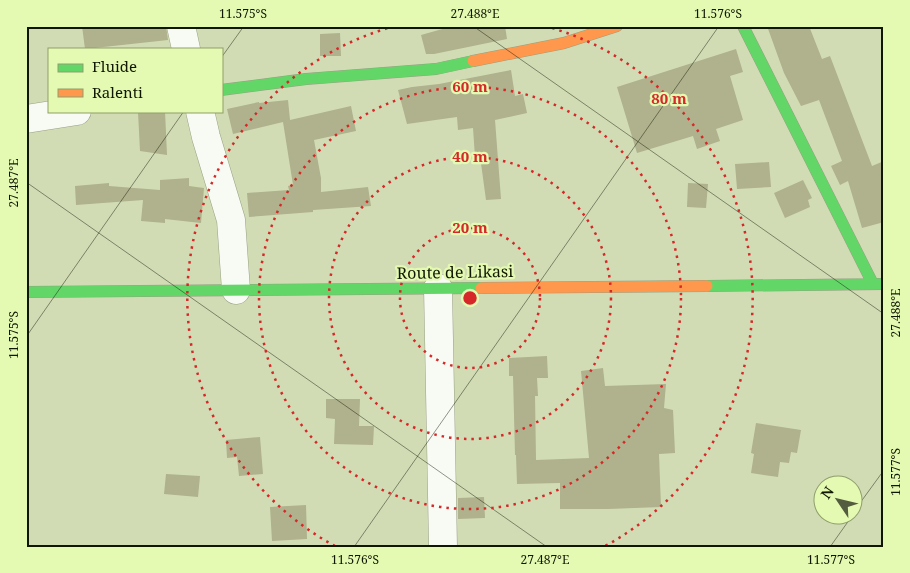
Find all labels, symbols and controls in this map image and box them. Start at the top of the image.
text: 11.575°S [219,5,267,22]
text: 27.488°E [451,5,499,22]
text: 11.576°S [694,5,742,22]
legend [48,48,222,112]
text: Fluide [92,56,137,76]
text: 60 m [452,76,488,96]
text: Ralenti [92,82,143,102]
text: 80 m [651,88,687,108]
text: 40 m [452,146,488,166]
text: 27.487°E [5,159,22,207]
text: 20 m [452,217,488,237]
street label: Route de Likasi [397,260,513,284]
centre of rings [461,289,479,307]
text: 27.488°E [887,289,904,337]
text: 11.575°S [5,311,22,359]
text: 11.577°S [887,448,904,496]
north arrow [812,476,862,526]
text: N [816,482,838,502]
text: 11.576°S [331,551,379,568]
text: 27.487°E [521,551,569,568]
text: 11.577°S [807,551,855,568]

